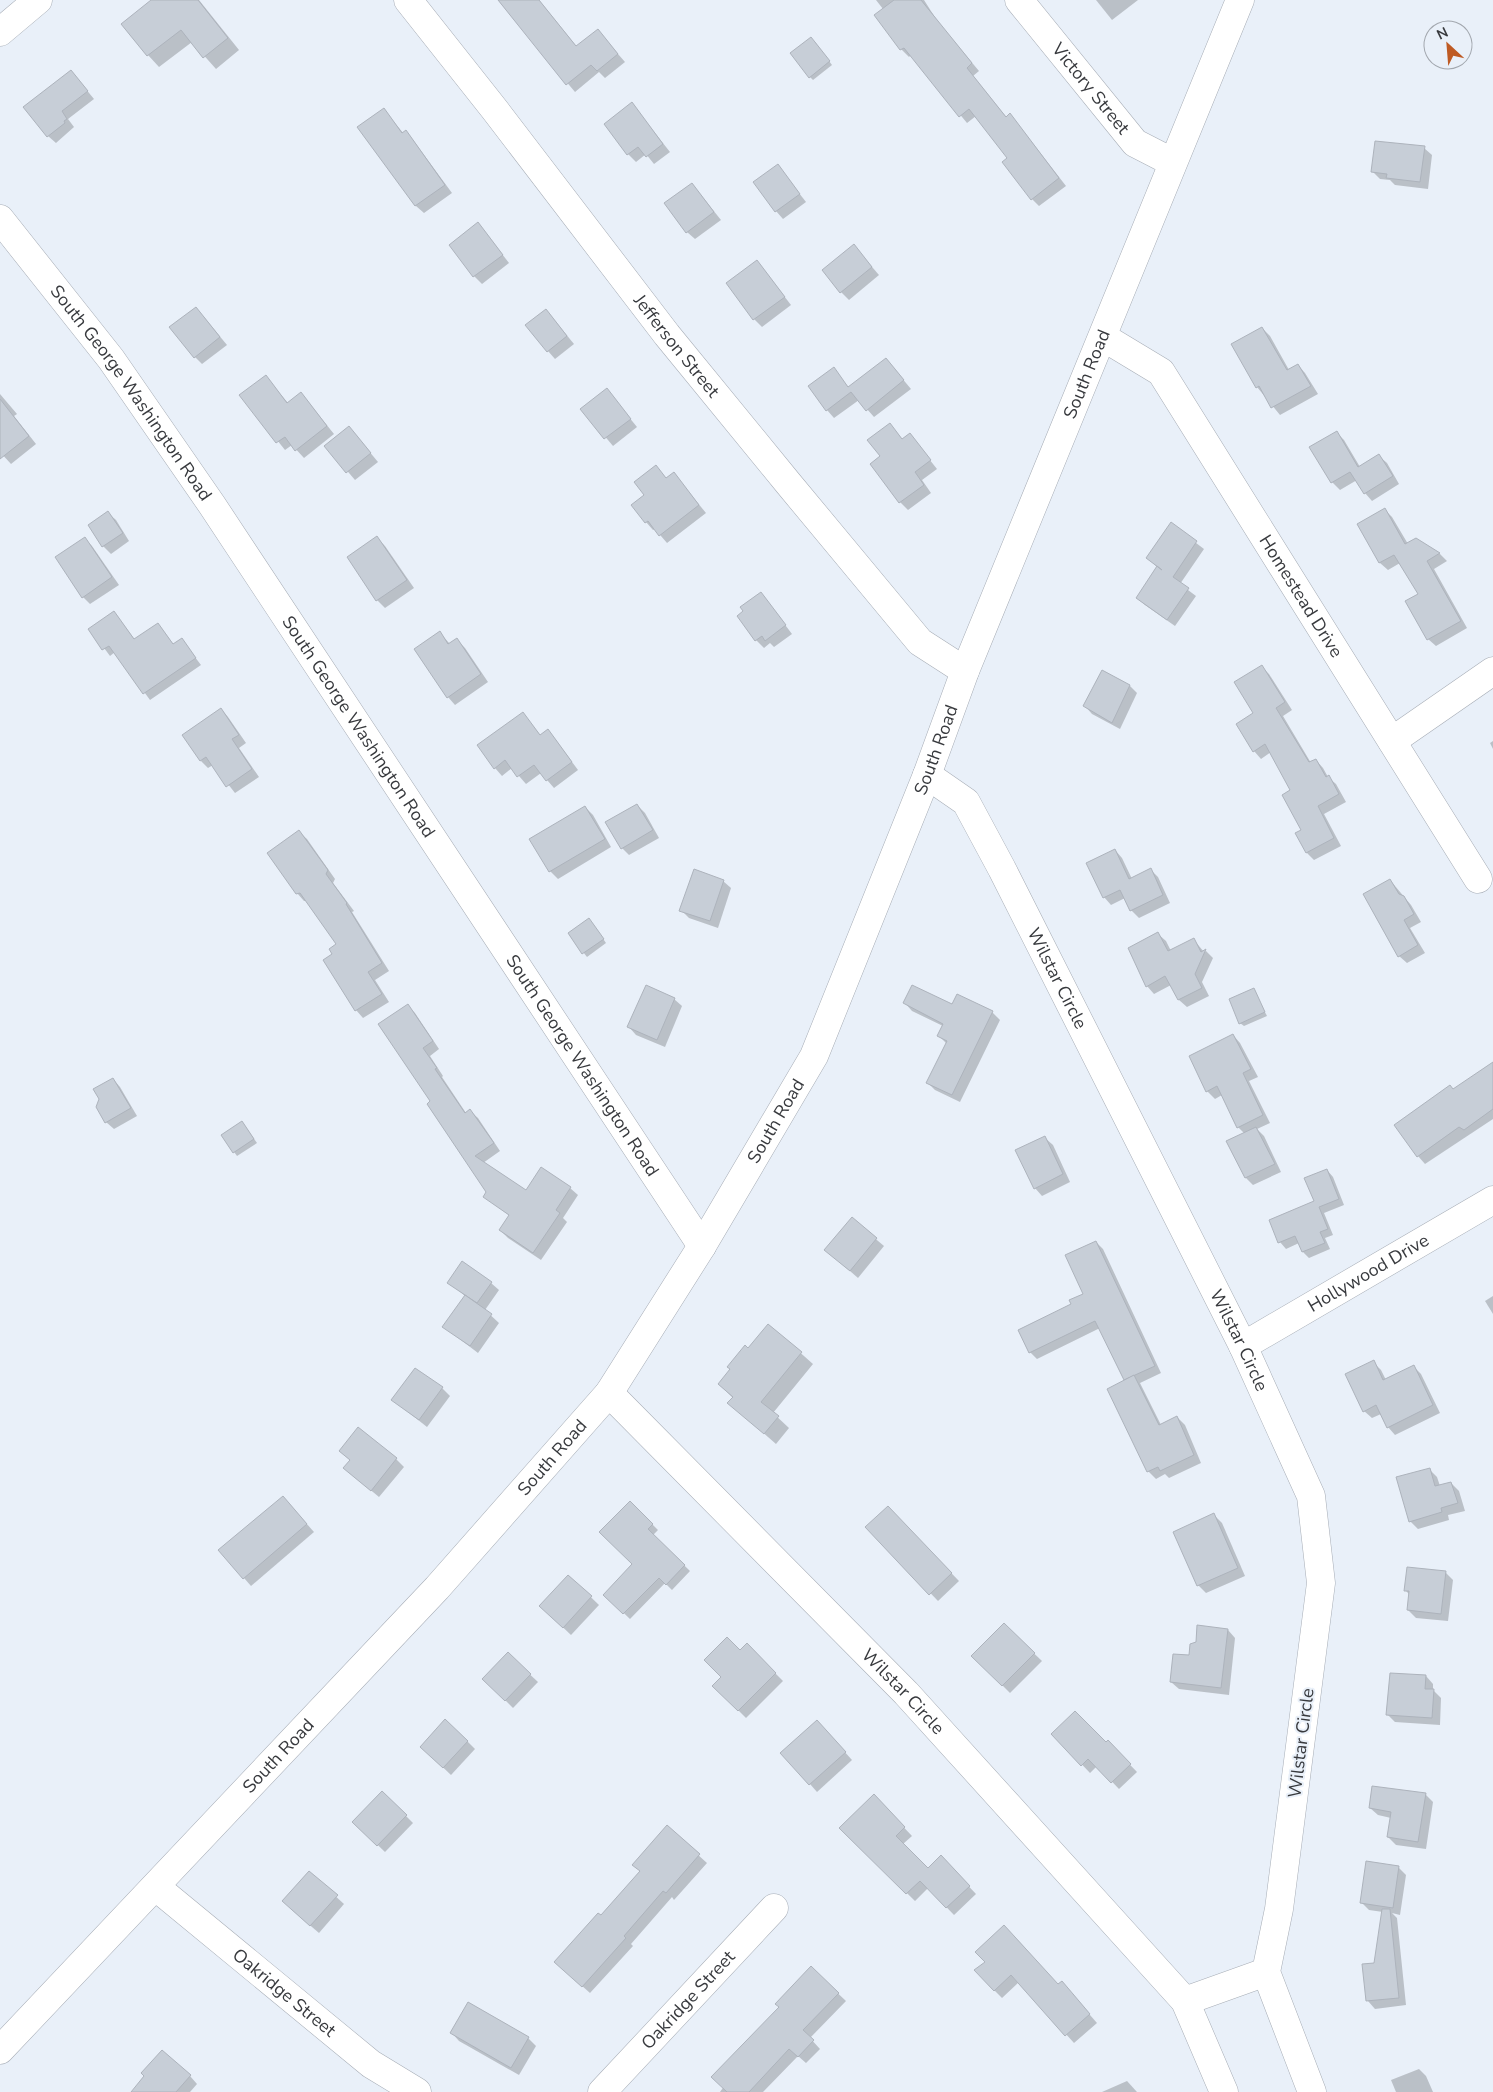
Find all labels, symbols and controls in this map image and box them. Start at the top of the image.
north arrow [1423,20,1473,70]
text: N [1434,23,1451,45]
street label: Victory Street [1046,37,1136,140]
street label: South George Washington Road [45,280,218,506]
street label: Jefferson Street [628,289,726,403]
street label: South Road [1058,326,1116,422]
street label: Homestead Drive [1254,530,1349,662]
street label: South George Washington Road [277,611,441,842]
street label: South Road [908,702,964,798]
street label: Wilstar Circle [1022,924,1093,1033]
street label: South George Washington Road [500,950,665,1181]
street label: South Road [741,1074,810,1168]
street label: Hollywood Drive [1303,1228,1433,1318]
street label: Wilstar Circle [1204,1285,1274,1395]
street label: South Road [512,1414,592,1501]
street label: Wilstar Circle [856,1643,950,1740]
street label: Wilstar Circle [1282,1687,1320,1799]
street label: South Road [237,1713,319,1798]
street label: Oakridge Street [227,1943,342,2043]
street label: Oakridge Street [636,1945,741,2055]

